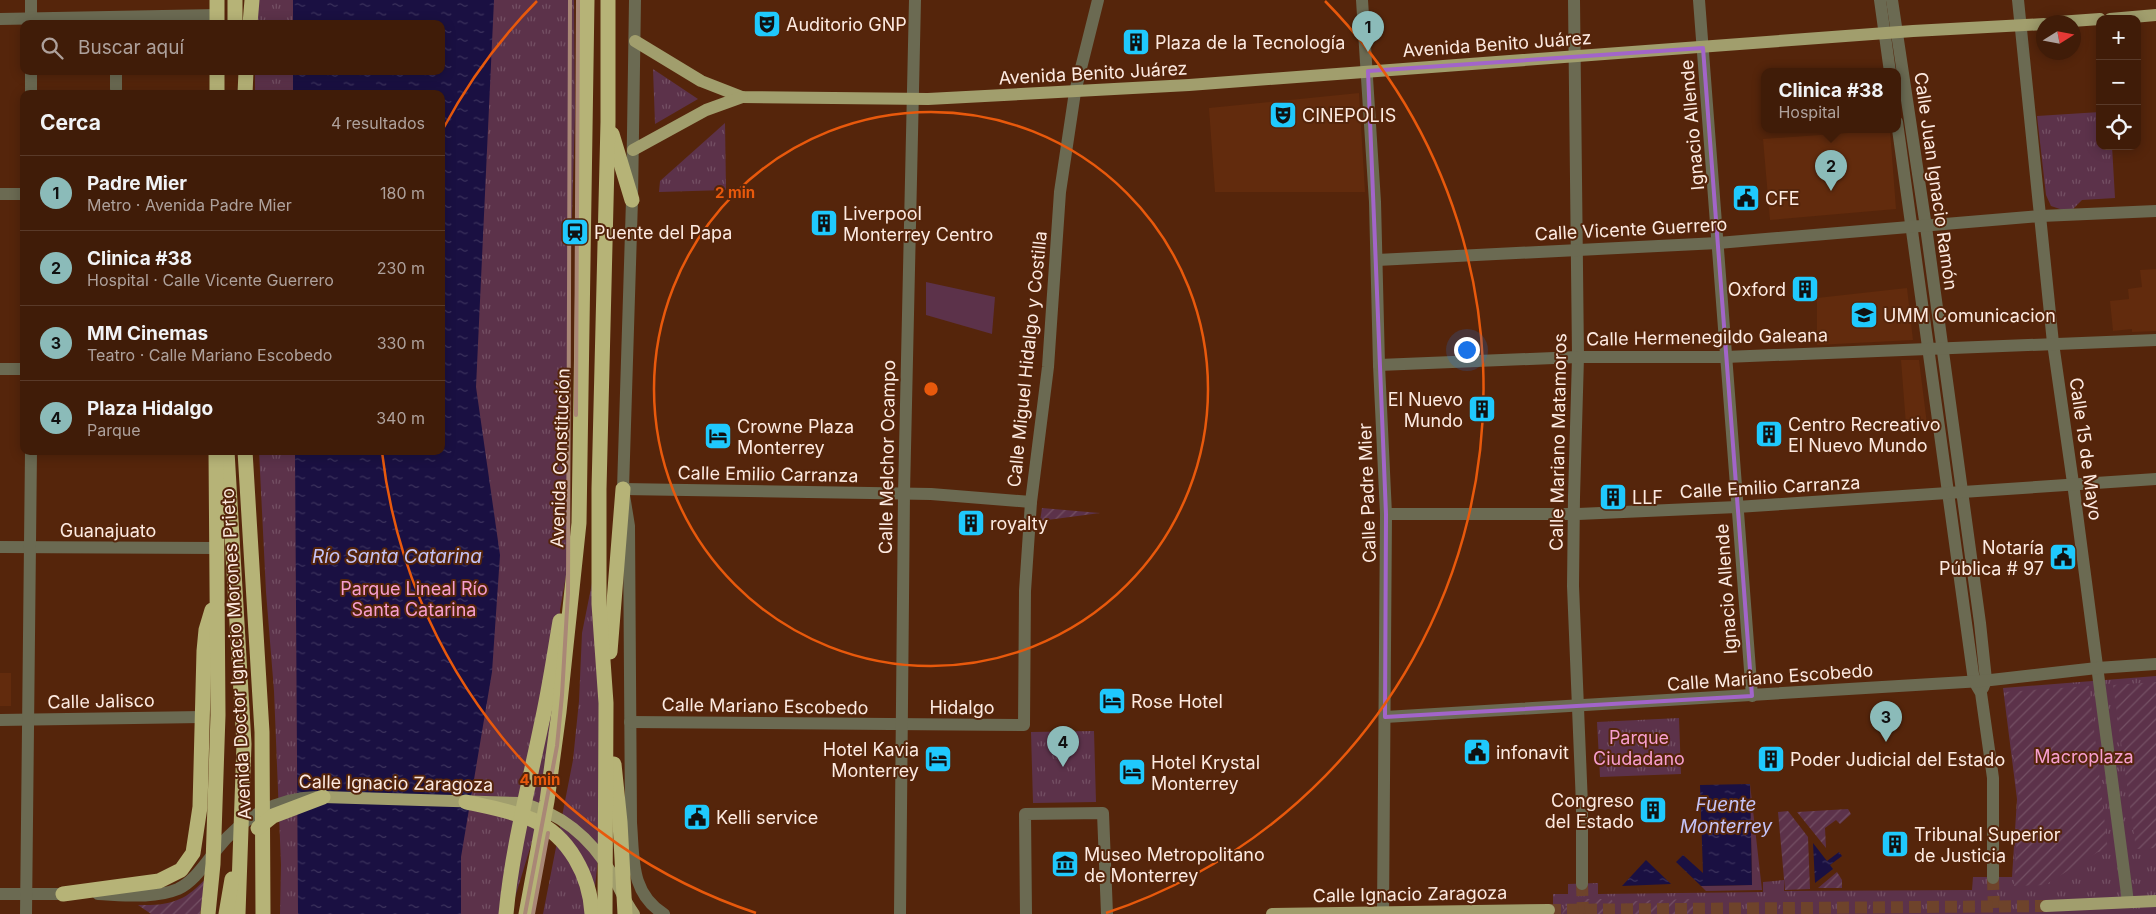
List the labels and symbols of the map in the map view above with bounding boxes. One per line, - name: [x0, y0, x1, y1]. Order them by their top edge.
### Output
- theatre icon: Auditorio GNP: [752, 9, 782, 39]
- pin: 1: [1352, 11, 1384, 52]
- place label: Auditorio GNP: [786, 14, 907, 35]
- north arrow: [2036, 15, 2081, 60]
- building icon: Plaza de la Tecnología: [1121, 27, 1151, 57]
- street label: Avenida Benito Juárez: [1402, 27, 1592, 61]
- place label: Plaza de la Tecnología: [1155, 32, 1345, 53]
- street label: Avenida Benito Juárez: [998, 58, 1188, 88]
- street label: Ignacio Allende: [1676, 59, 1708, 191]
- street label: Calle Juan Ignacio Ramón: [1910, 71, 1962, 291]
- theatre icon: CINEPOLIS: [1268, 100, 1298, 130]
- place label: CINEPOLIS: [1302, 105, 1396, 126]
- pin: 2: [1815, 150, 1847, 191]
- text: 2 min: [715, 183, 755, 202]
- public building icon: CFE: [1731, 183, 1761, 213]
- place label: CFE: [1765, 188, 1800, 209]
- place label: Liverpool Monterrey Centro: [843, 203, 993, 245]
- building icon: Liverpool Monterrey Centro: [809, 208, 839, 238]
- street label: Calle Vicente Guerrero: [1534, 213, 1728, 245]
- station icon: Puente del Papa: [560, 217, 590, 247]
- place label: Puente del Papa: [594, 222, 732, 243]
- street label: Calle Miguel Hidalgo y Costilla: [1003, 230, 1051, 488]
- building icon: Oxford: [1790, 274, 1820, 304]
- place label: Oxford: [1728, 279, 1786, 300]
- school or university icon: UMM Comunicacion: [1849, 300, 1879, 330]
- place label: UMM Comunicacion: [1883, 305, 2056, 326]
- street label: Calle Hermenegildo Galeana: [1586, 324, 1828, 350]
- street label: Calle Mariano Matamoros: [1546, 333, 1570, 551]
- your location: [1454, 337, 1480, 363]
- street label: Calle Melchor Ocampo: [875, 360, 899, 554]
- street label: Avenida Constitución: [546, 368, 574, 548]
- street label: Calle 15 de Mayo: [2066, 376, 2106, 522]
- centre of rings: [922, 380, 940, 398]
- place label: El Nuevo Mundo: [1388, 389, 1463, 431]
- building icon: El Nuevo Mundo: [1467, 394, 1497, 424]
- place label: Centro Recreativo El Nuevo Mundo: [1788, 414, 1941, 456]
- place label: Crowne Plaza Monterrey: [737, 416, 854, 458]
- building icon: Centro Recreativo El Nuevo Mundo: [1754, 419, 1784, 449]
- hotel icon: Crowne Plaza Monterrey: [703, 421, 733, 451]
- street label: Calle Padre Mier: [1354, 422, 1380, 563]
- street label: Calle Emilio Carranza: [677, 462, 859, 486]
- street label: Calle Emilio Carranza: [1679, 472, 1861, 502]
- building icon: LLF: [1598, 482, 1628, 512]
- place label: LLF: [1632, 487, 1663, 508]
- street label: Avenida Doctor Ignacio Morones Prieto: [217, 488, 255, 820]
- building icon: royalty: [956, 508, 986, 538]
- place label: royalty: [990, 513, 1048, 534]
- street label: Guanajuato: [60, 520, 156, 541]
- street label: Ignacio Allende: [1711, 523, 1741, 655]
- place label: Notaría Pública # 97: [1939, 537, 2044, 579]
- public building icon: Notaría Pública # 97: [2048, 542, 2078, 572]
- water label: Río Santa Catarina: [312, 545, 482, 568]
- park label: Parque Lineal Río Santa Catarina: [340, 578, 488, 620]
- street label: Calle Mariano Escobedo: [1666, 659, 1874, 695]
- hotel icon: Rose Hotel: [1097, 686, 1127, 716]
- street label: Calle Jalisco: [47, 690, 155, 712]
- place label: Rose Hotel: [1131, 691, 1223, 712]
- street label: Calle Mariano Escobedo: [662, 694, 868, 718]
- street label: Hidalgo: [929, 697, 995, 718]
- pin: 3: [1870, 701, 1902, 742]
- pin: 4: [1047, 726, 1079, 767]
- park label: Parque Ciudadano: [1593, 727, 1685, 769]
- public building icon: infonavit: [1462, 737, 1492, 767]
- place label: Hotel Kavia Monterrey: [823, 739, 919, 781]
- place label: infonavit: [1496, 742, 1569, 763]
- hotel icon: Hotel Kavia Monterrey: [923, 744, 953, 774]
- building icon: Poder Judicial del Estado: [1756, 744, 1786, 774]
- park label: Macroplaza: [2034, 746, 2134, 767]
- place label: Poder Judicial del Estado: [1790, 749, 2005, 770]
- place label: Hotel Krystal Monterrey: [1151, 752, 1260, 794]
- hotel icon: Hotel Krystal Monterrey: [1117, 757, 1147, 787]
- text: 4 min: [520, 770, 560, 789]
- street label: Calle Ignacio Zaragoza: [299, 771, 493, 795]
- place label: Congreso del Estado: [1545, 790, 1634, 832]
- water label: Fuente Monterrey: [1680, 793, 1773, 838]
- building icon: Congreso del Estado: [1638, 795, 1668, 825]
- public building icon: Kelli service: [682, 802, 712, 832]
- place label: Kelli service: [716, 807, 818, 828]
- place label: Tribunal Superior de Justicia: [1914, 824, 2061, 866]
- building icon: Tribunal Superior de Justicia: [1880, 829, 1910, 859]
- place label: Museo Metropolitano de Monterrey: [1084, 844, 1265, 886]
- museum icon: Museo Metropolitano de Monterrey: [1050, 849, 1080, 879]
- street label: Calle Ignacio Zaragoza: [1313, 882, 1507, 906]

